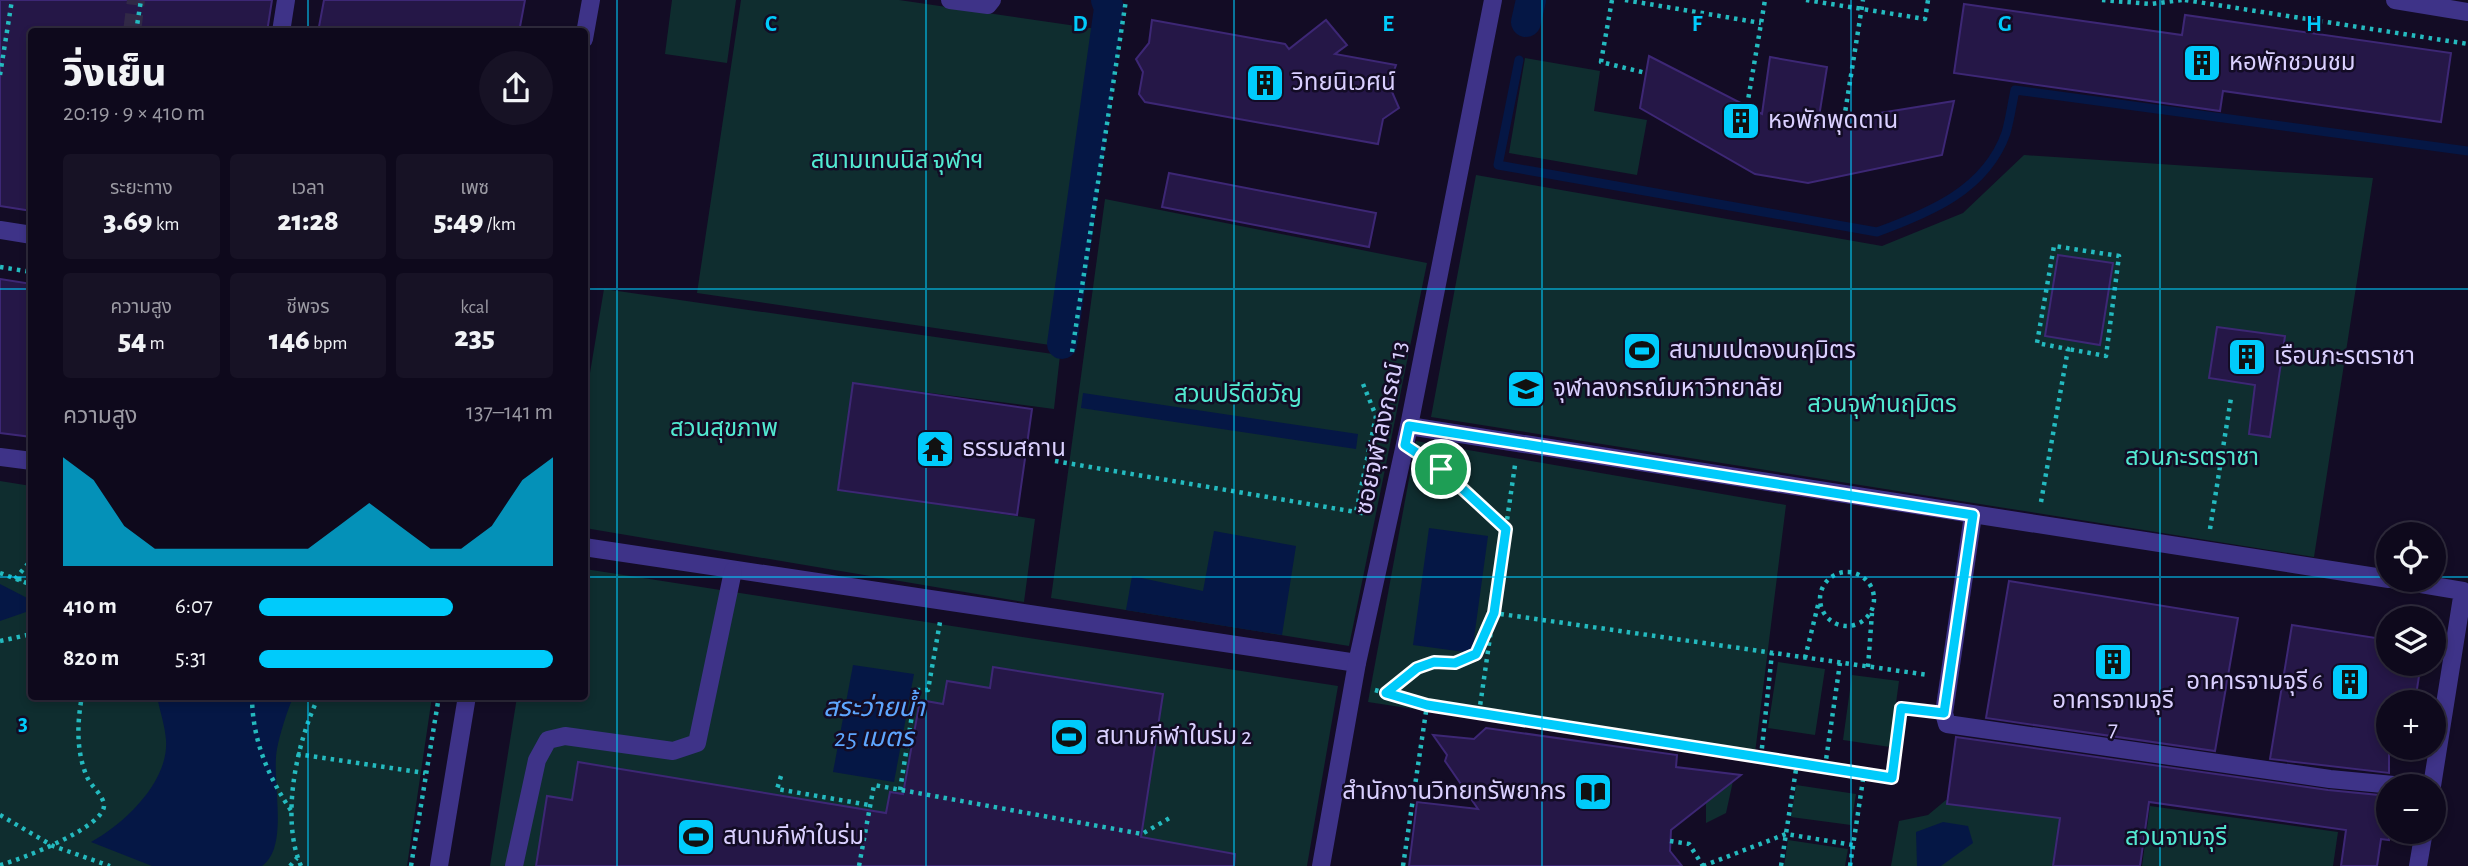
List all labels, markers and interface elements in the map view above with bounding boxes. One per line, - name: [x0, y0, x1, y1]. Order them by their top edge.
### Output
- text: C: [765, 13, 777, 36]
- text: D: [1072, 13, 1088, 36]
- text: E: [1382, 13, 1394, 36]
- text: F: [1692, 13, 1703, 36]
- text: G: [1998, 13, 2012, 36]
- text: H: [2306, 13, 2322, 36]
- building icon: หอพักชวนชม: [2181, 42, 2223, 84]
- place label: หอพักชวนชม: [2229, 50, 2356, 75]
- button: share: [479, 51, 553, 125]
- text: วิ่งเย็น: [63, 55, 166, 93]
- building icon: วิทยนิเวศน์: [1244, 62, 1286, 104]
- place label: วิทยนิเวศน์: [1291, 71, 1396, 95]
- building icon: หอพักพุดตาน: [1720, 100, 1762, 142]
- text: 20:19 · 9 × 410 m: [63, 102, 205, 125]
- place label: หอพักพุดตาน: [1768, 108, 1898, 135]
- park label: สนามเทนนิส จุฬาฯ: [811, 149, 983, 175]
- text: ระยะทาง: [110, 179, 173, 198]
- text: เวลา: [291, 179, 325, 198]
- text: เพซ: [460, 179, 489, 198]
- text: 3.69: [103, 206, 153, 236]
- text: 21:28: [277, 206, 339, 236]
- text: 5:49: [433, 206, 483, 236]
- text: km: [153, 215, 180, 234]
- text: /km: [483, 215, 516, 234]
- text: ความสูง: [111, 298, 172, 317]
- text: ชีพจร: [286, 298, 330, 317]
- text: kcal: [460, 298, 489, 317]
- text: 235: [454, 322, 495, 352]
- text: 54: [118, 325, 146, 355]
- text: 146: [269, 325, 310, 355]
- sports icon: สนามเปตองนฤมิตร: [1621, 330, 1663, 372]
- text: m: [146, 334, 165, 353]
- text: bpm: [310, 334, 347, 353]
- building icon: เรือนภะรตราชา: [2226, 336, 2268, 378]
- street label: ซอยจุฬาลงกรณ์ 13: [1352, 339, 1414, 517]
- place label: สนามเปตองนฤมิตร: [1669, 339, 1856, 363]
- place label: เรือนภะรตราชา: [2274, 344, 2415, 369]
- school or university icon: จุฬาลงกรณ์มหาวิทยาลัย: [1505, 368, 1547, 410]
- place label: จุฬาลงกรณ์มหาวิทยาลัย: [1553, 376, 1783, 403]
- park label: สวนปรีดีขวัญ: [1174, 382, 1302, 407]
- park label: สวนจุฬานฤมิตร: [1807, 393, 1957, 419]
- text: 137–141 m: [466, 401, 553, 424]
- text: ความสูง: [63, 405, 137, 428]
- park label: สวนสุขภาพ: [670, 417, 778, 443]
- temple icon: ธรรมสถาน: [914, 428, 956, 470]
- place label: ธรรมสถาน: [962, 437, 1066, 461]
- pin: [1411, 439, 1471, 499]
- park label: สวนภะรตราชา: [2125, 446, 2259, 470]
- icon: arrive: [1422, 450, 1460, 488]
- map controls: [2376, 522, 2446, 844]
- button: locate: [2376, 522, 2446, 592]
- text: 410 m: [63, 595, 117, 618]
- text: 6:07: [175, 595, 213, 618]
- button: layers: [2376, 606, 2446, 676]
- building icon: อาคารจามจุรี 7: [2092, 641, 2134, 683]
- text: 820 m: [63, 647, 119, 670]
- text: 5:31: [175, 647, 207, 670]
- building icon: อาคารจามจุรี 6: [2329, 661, 2371, 703]
- place label: อาคารจามจุรี 6: [2186, 669, 2323, 696]
- place label: อาคารจามจุรี 7: [2052, 688, 2174, 741]
- water label: สระว่ายน้ำ 25 เมตร: [823, 689, 926, 751]
- button: +: [2376, 690, 2446, 760]
- text: 3: [18, 712, 28, 735]
- sports icon: สนามกีฬาในร่ม 2: [1048, 716, 1090, 758]
- place label: สนามกีฬาในร่ม 2: [1096, 722, 1252, 749]
- library icon: สำนักงานวิทยทรัพยากร: [1572, 771, 1614, 813]
- button: −: [2376, 774, 2446, 844]
- place label: สำนักงานวิทยทรัพยากร: [1342, 779, 1566, 804]
- sports icon: สนามกีฬาในร่ม: [675, 816, 717, 858]
- place label: สนามกีฬาในร่ม: [723, 822, 864, 849]
- park label: สวนจามจุรี: [2125, 825, 2227, 852]

